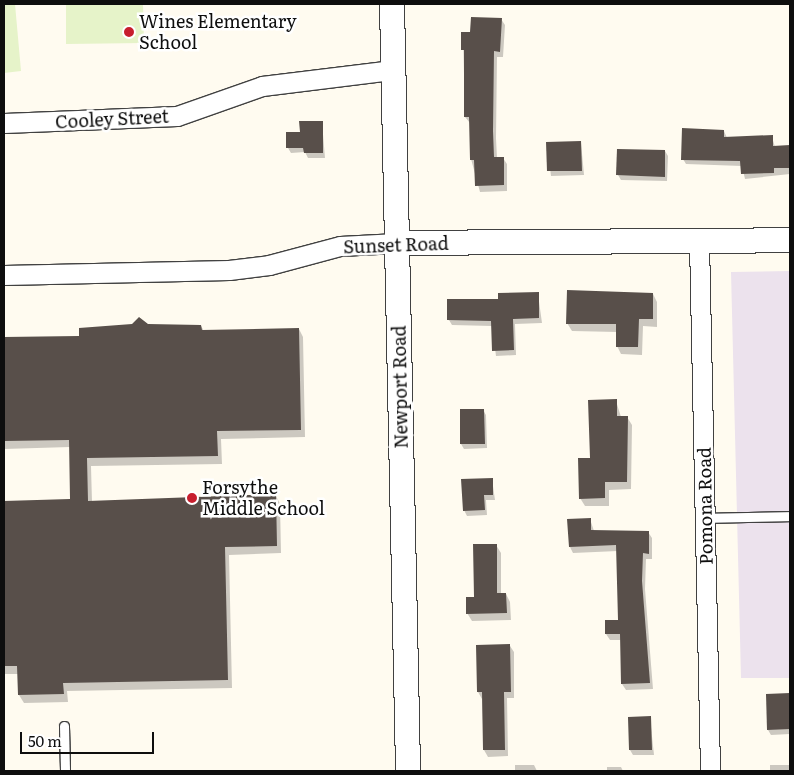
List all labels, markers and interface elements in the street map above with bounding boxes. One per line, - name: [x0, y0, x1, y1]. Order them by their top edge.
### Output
- place label: Wines Elementary School: [139, 11, 297, 54]
- marker: Wines Elementary School: [123, 26, 135, 38]
- street label: Cooley Street: [55, 105, 169, 133]
- street label: Sunset Road: [343, 232, 449, 258]
- street label: Newport Road: [388, 325, 412, 449]
- street label: Pomona Road: [693, 447, 717, 565]
- place label: Forsythe Middle School: [202, 477, 325, 520]
- marker: Forsythe Middle School: [186, 492, 198, 504]
- scale bar: [22, 722, 156, 754]
- text: 50 m: [28, 729, 62, 752]

